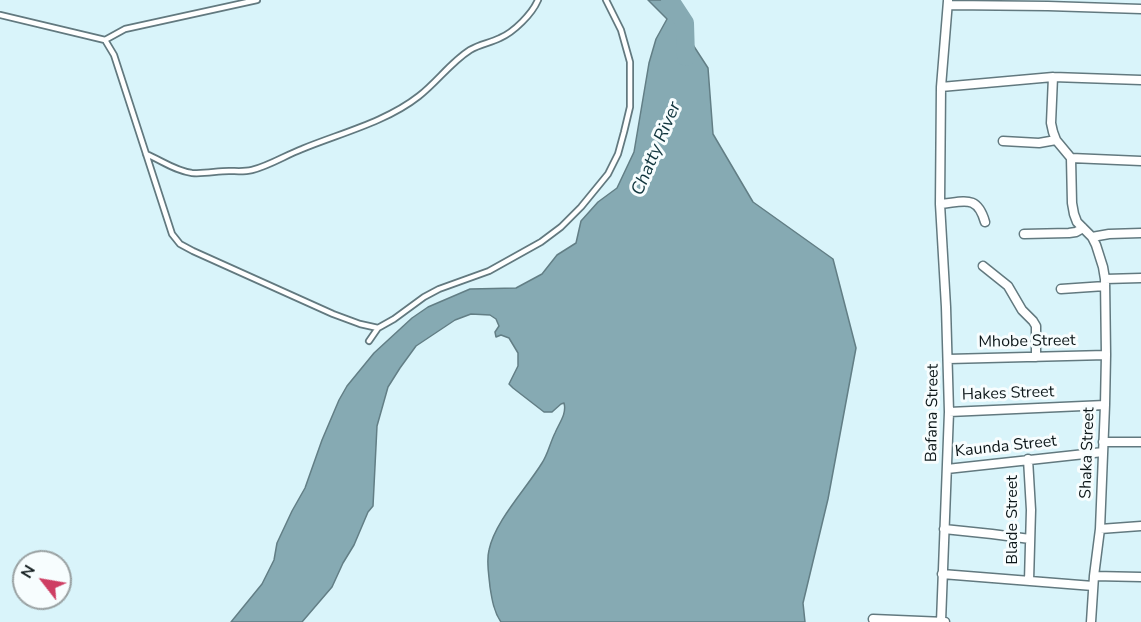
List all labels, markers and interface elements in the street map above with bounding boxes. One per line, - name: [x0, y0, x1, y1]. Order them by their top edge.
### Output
- water label: Chatty River: [628, 99, 686, 199]
- street label: Mhobe Street: [978, 332, 1076, 352]
- street label: Bafana Street: [923, 364, 943, 462]
- street label: Hakes Street: [961, 383, 1055, 405]
- street label: Shaka Street: [1077, 407, 1099, 499]
- street label: Kaunda Street: [954, 432, 1058, 462]
- street label: Blade Street: [1003, 475, 1023, 565]
- north arrow: [12, 550, 72, 610]
- text: N: [16, 561, 41, 583]

